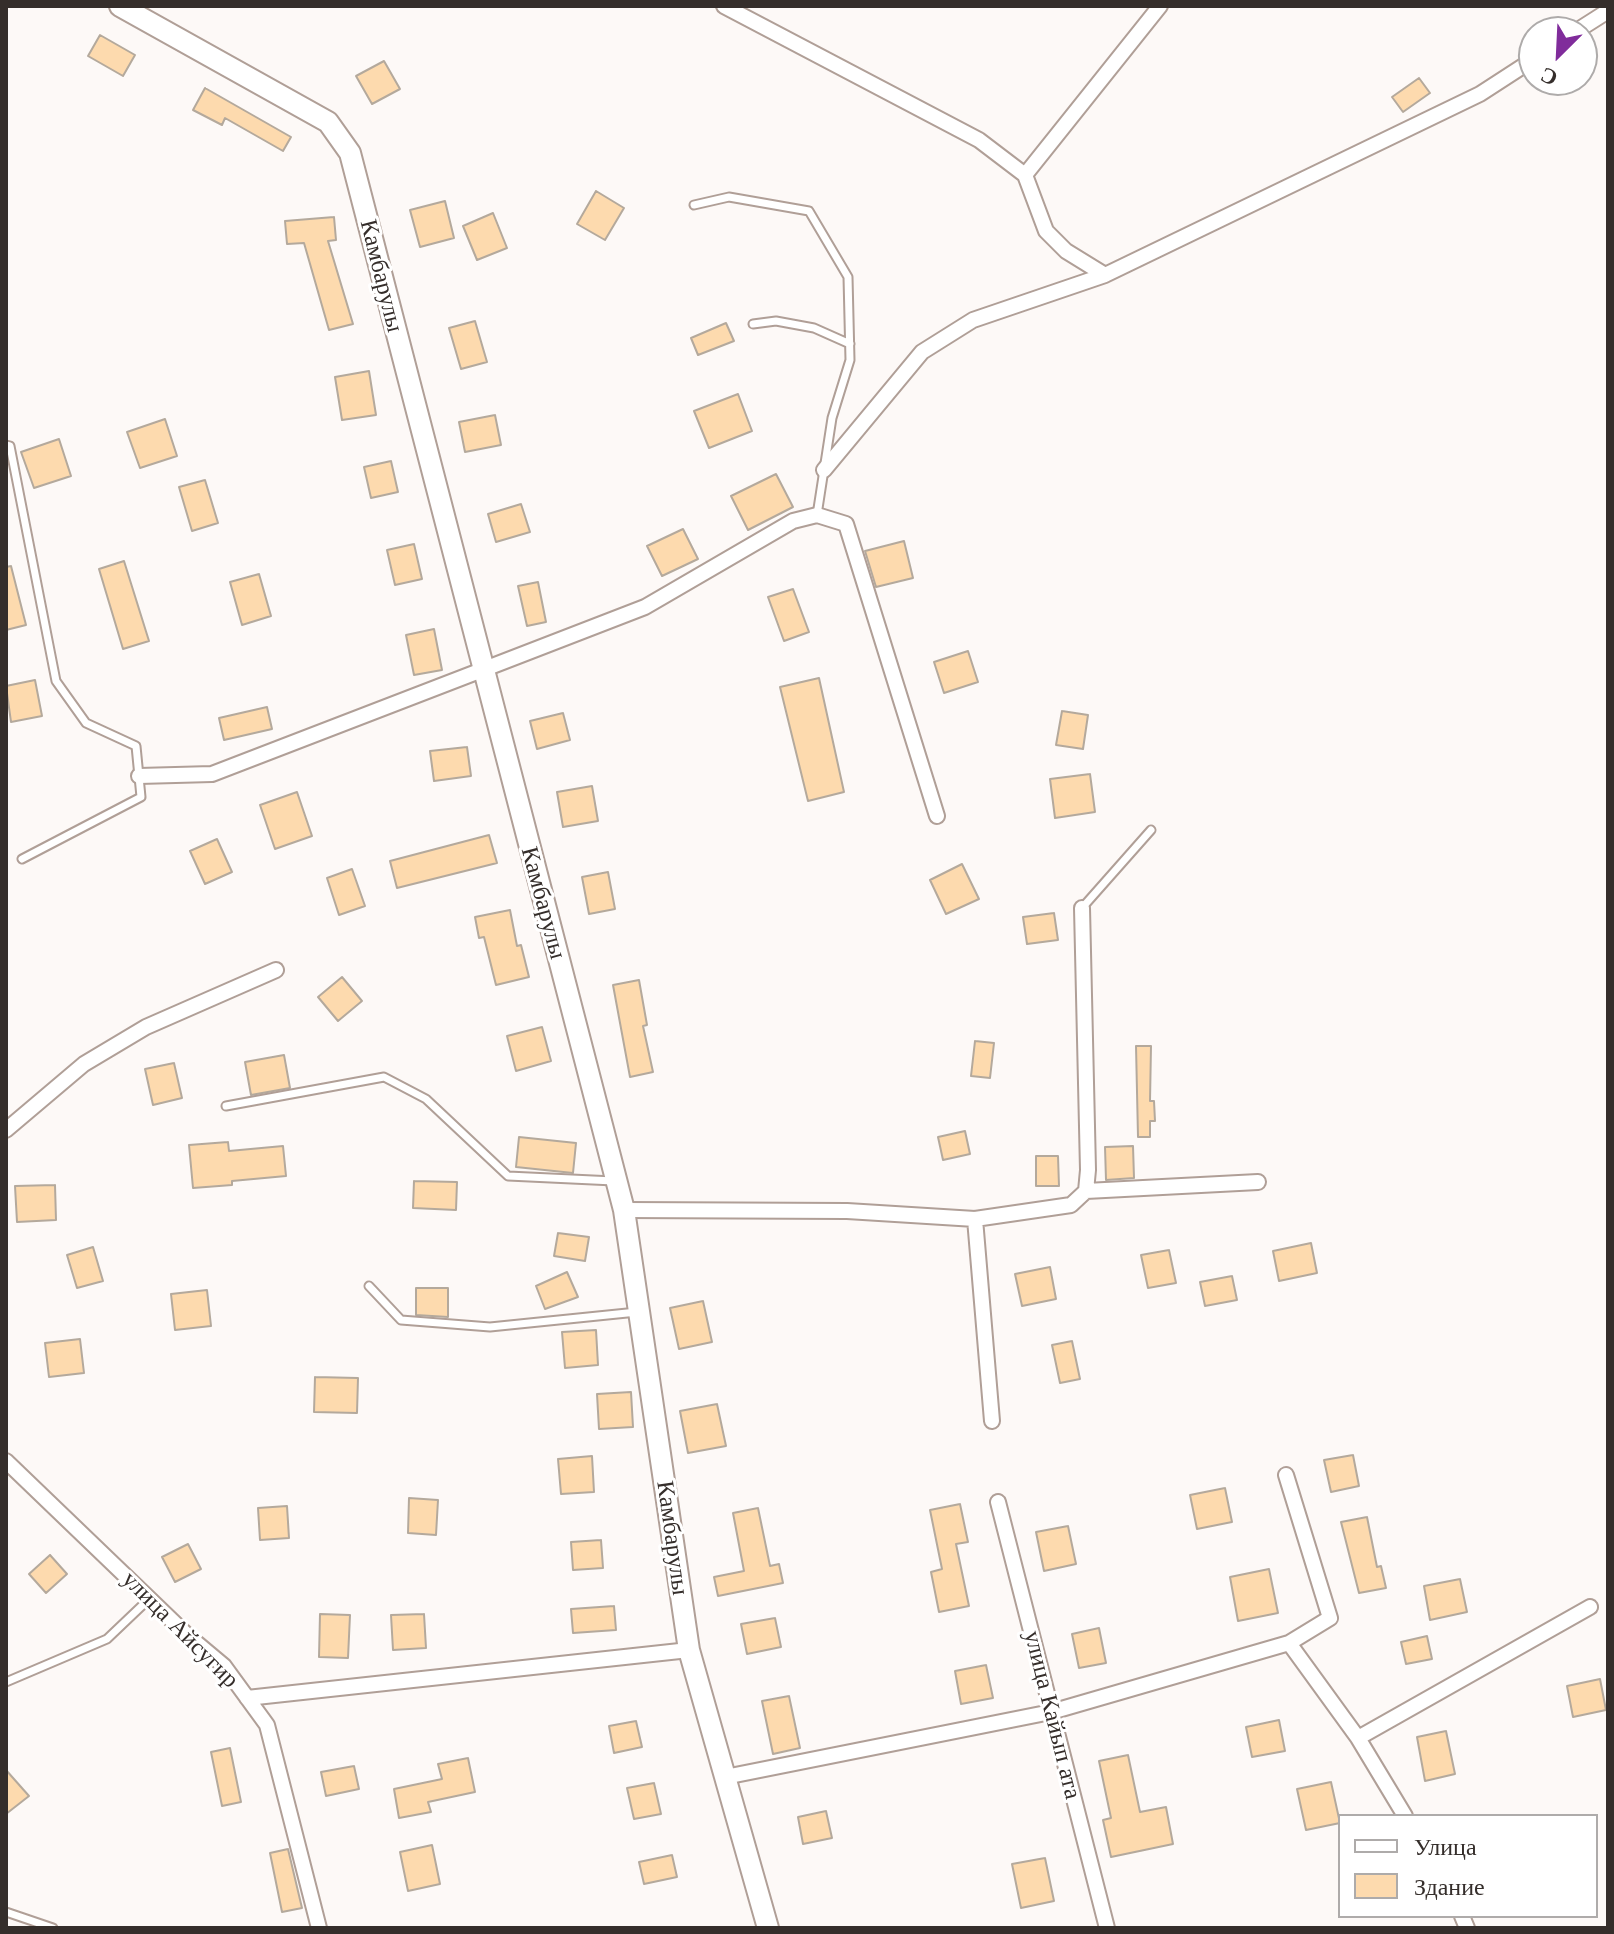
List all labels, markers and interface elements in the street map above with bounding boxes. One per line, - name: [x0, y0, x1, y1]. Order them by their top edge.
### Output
- north arrow: [1518, 16, 1598, 96]
- text: С: [1536, 61, 1562, 92]
- street label: Камбарулы: [353, 217, 409, 335]
- street label: Камбарулы: [514, 844, 572, 962]
- street label: Камбарулы: [650, 1479, 694, 1597]
- street label: улица Айсугир: [116, 1566, 244, 1694]
- street label: улица Кайып ата: [1017, 1628, 1087, 1802]
- legend: [1338, 1814, 1598, 1918]
- text: Улица: [1414, 1832, 1477, 1861]
- text: Здание: [1414, 1872, 1485, 1901]

